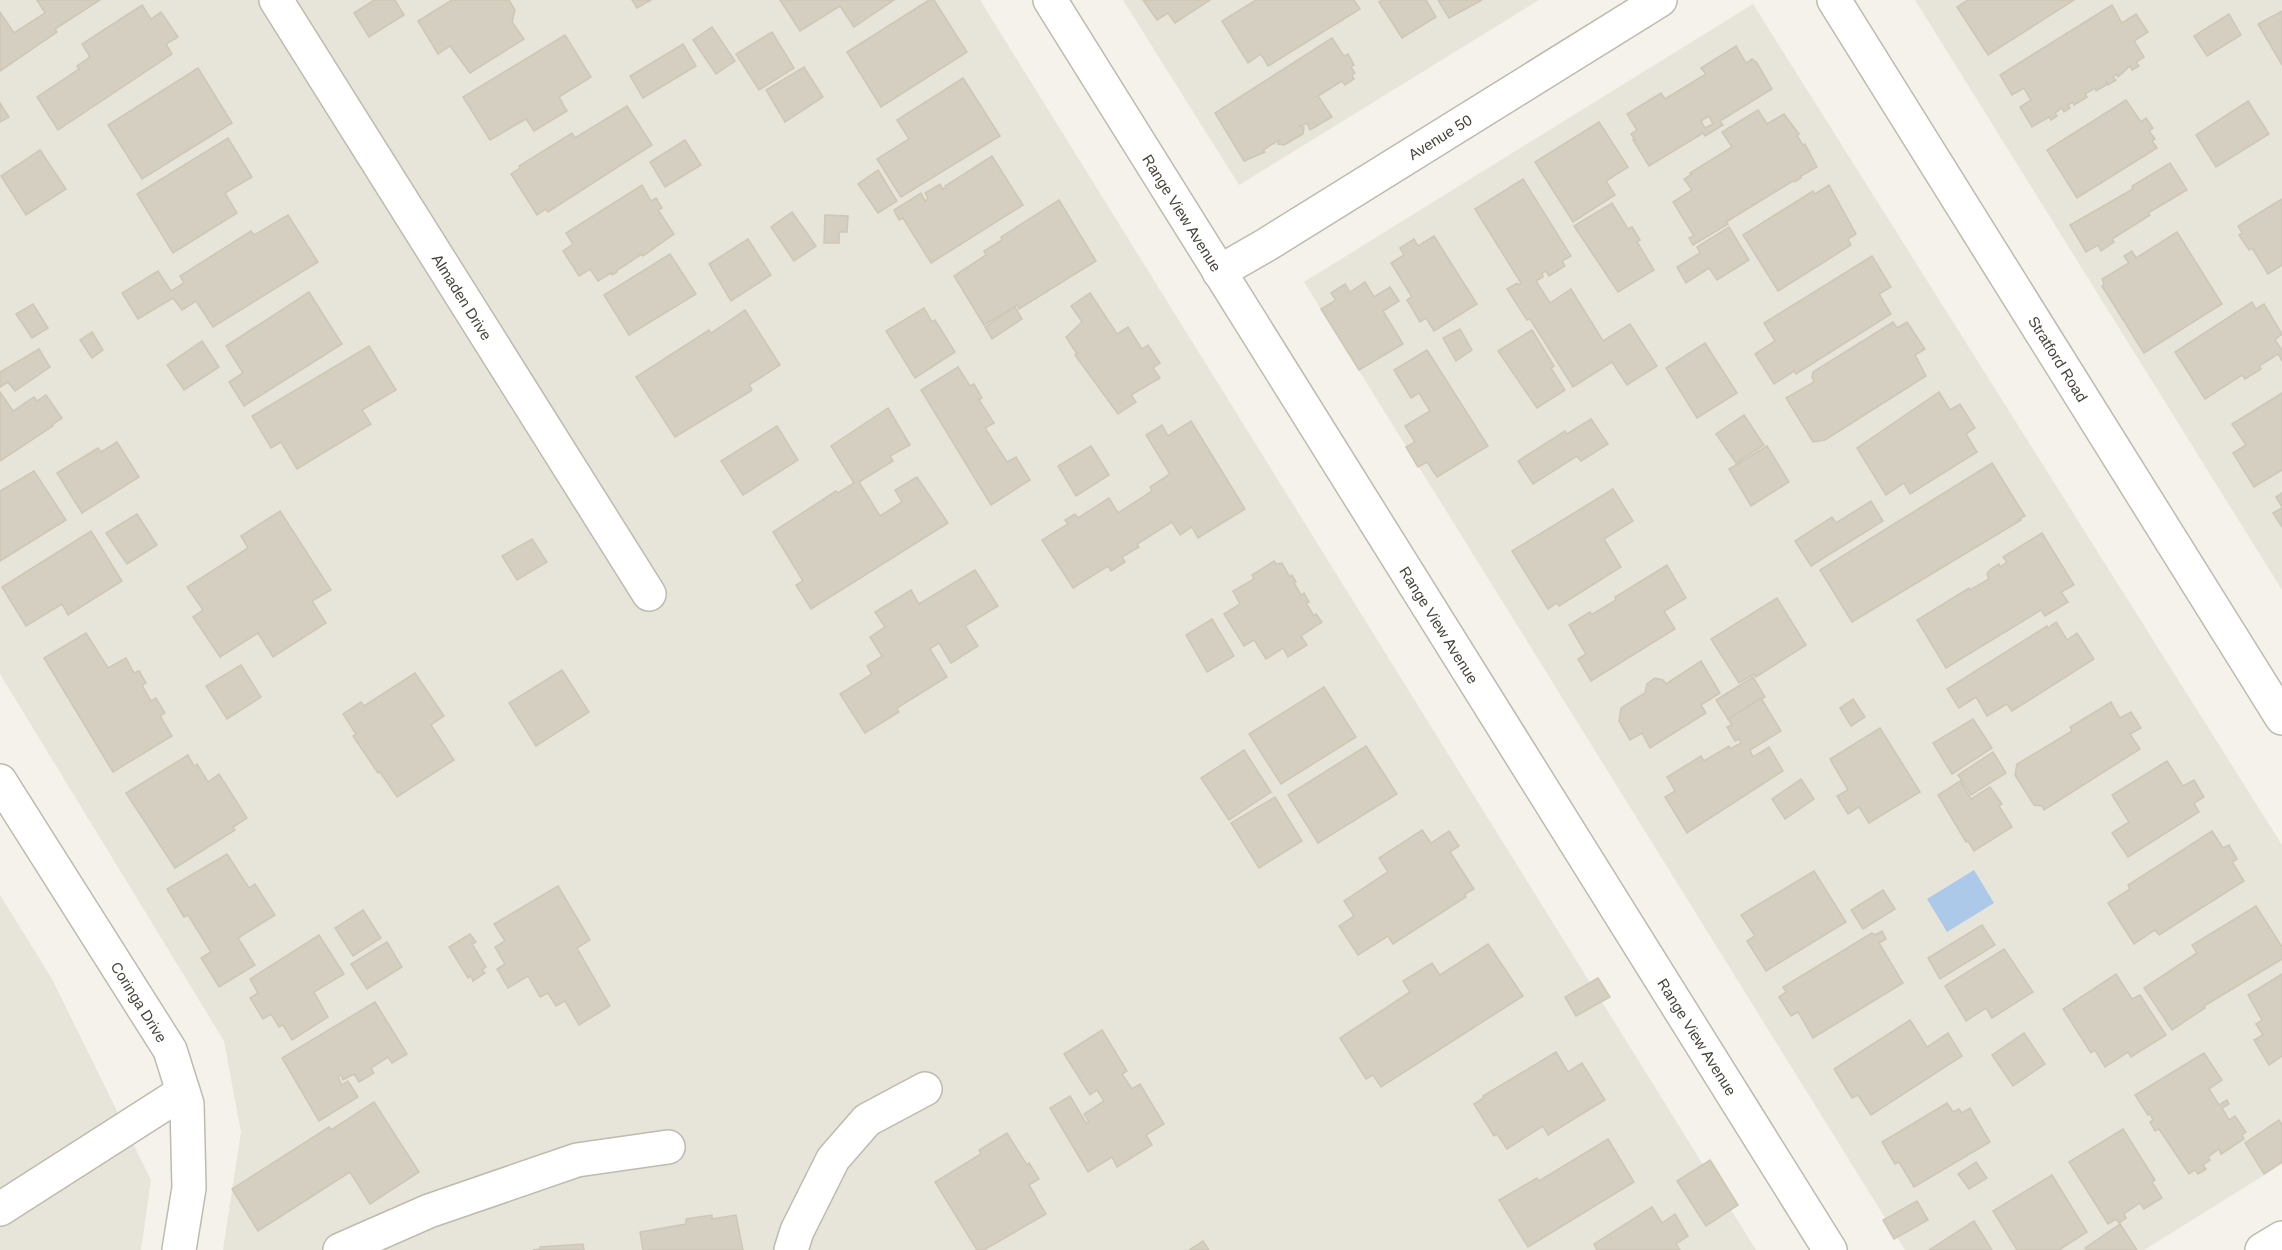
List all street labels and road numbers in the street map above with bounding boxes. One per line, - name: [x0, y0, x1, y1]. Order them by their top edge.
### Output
- street label: Avenue 50: [1405, 111, 1475, 163]
- street label: Range View Avenue: [1139, 151, 1225, 275]
- street label: Almaden Drive: [429, 251, 495, 343]
- street label: Stratford Road: [2025, 313, 2091, 405]
- street label: Range View Avenue: [1396, 563, 1482, 687]
- street label: Coringa Drive: [107, 959, 171, 1045]
- street label: Range View Avenue: [1654, 975, 1740, 1099]

